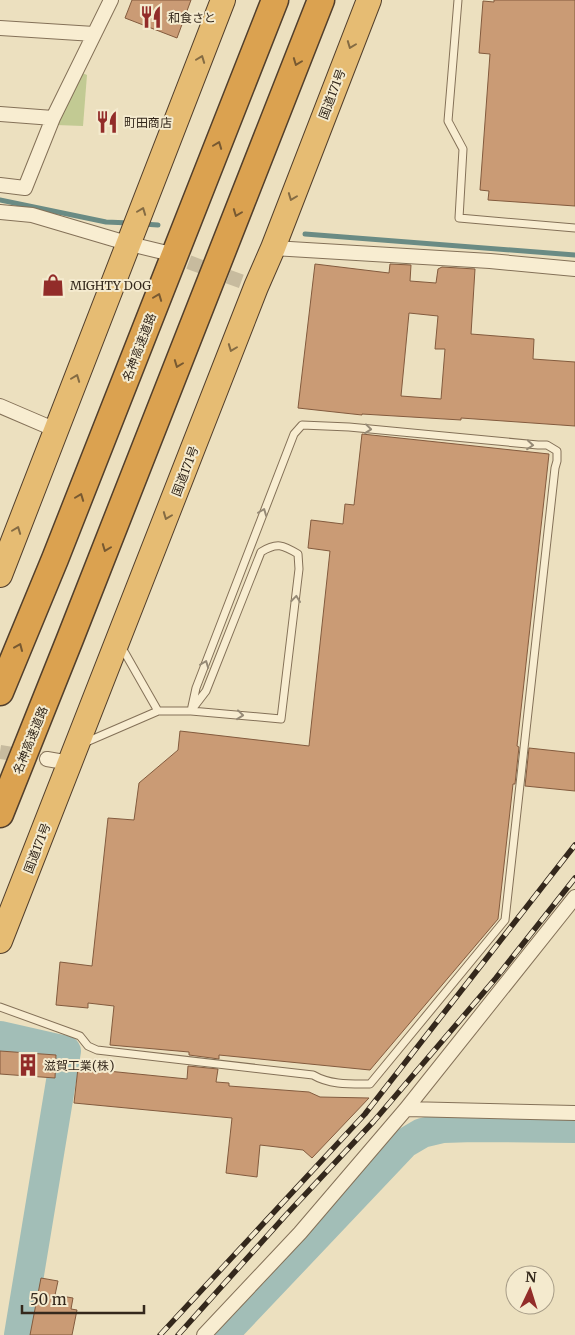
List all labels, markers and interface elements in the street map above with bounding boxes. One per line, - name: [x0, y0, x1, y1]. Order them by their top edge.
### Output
- restaurant icon: 和食さと: [138, 4, 164, 30]
- place label: 和食さと: [168, 10, 216, 25]
- one-way arrow: [347, 41, 357, 49]
- one-way arrow: [195, 55, 205, 64]
- one-way arrow: [292, 57, 303, 66]
- street label: 国道171号: [316, 67, 348, 121]
- restaurant icon: 町田商店: [94, 109, 120, 135]
- place label: 町田商店: [124, 115, 172, 130]
- one-way arrow: [212, 141, 222, 150]
- one-way arrow: [288, 192, 299, 201]
- one-way arrow: [136, 207, 147, 216]
- one-way arrow: [233, 208, 243, 217]
- shop icon: MIGHTY DOG: [40, 272, 66, 298]
- place label: MIGHTY DOG: [70, 278, 151, 293]
- one-way arrow: [153, 293, 163, 301]
- street label: 名神高速道路: [119, 311, 159, 383]
- one-way arrow: [228, 343, 238, 352]
- one-way arrow: [174, 359, 184, 368]
- one-way arrow: [70, 374, 80, 383]
- one-way arrow: [364, 423, 372, 434]
- one-way arrow: [526, 439, 534, 450]
- street label: 国道171号: [169, 444, 201, 498]
- one-way arrow: [74, 493, 84, 502]
- one-way arrow: [258, 509, 268, 517]
- one-way arrow: [163, 511, 173, 520]
- one-way arrow: [11, 526, 22, 535]
- one-way arrow: [102, 543, 112, 552]
- one-way arrow: [290, 595, 301, 603]
- one-way arrow: [12, 643, 23, 652]
- one-way arrow: [199, 660, 210, 669]
- street label: 名神高速道路: [10, 704, 50, 776]
- one-way arrow: [236, 710, 244, 721]
- street label: 国道171号: [21, 821, 53, 875]
- building icon: 滋賀工業(株): [15, 1052, 41, 1078]
- place label: 滋賀工業(株): [44, 1058, 114, 1073]
- north arrow: [505, 1265, 555, 1315]
- text: N: [525, 1268, 537, 1286]
- scale bar: [22, 1282, 145, 1314]
- text: 50 m: [30, 1290, 67, 1309]

